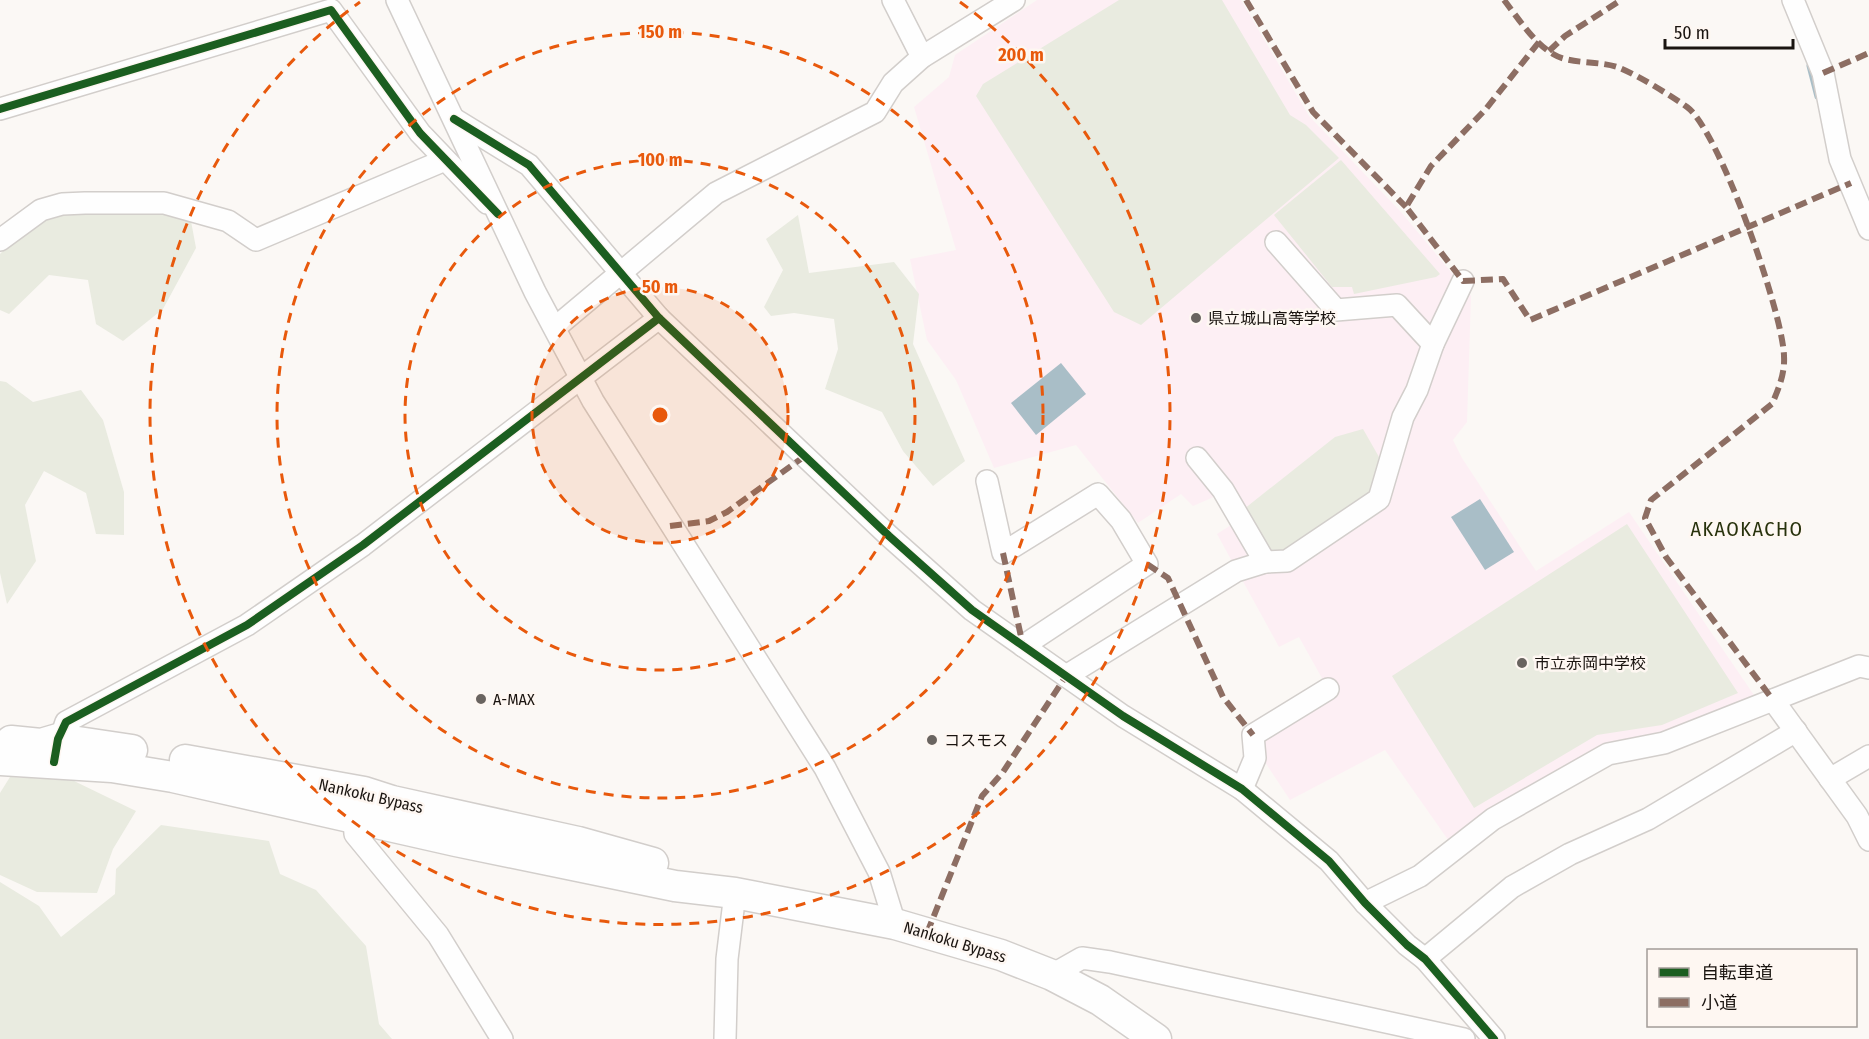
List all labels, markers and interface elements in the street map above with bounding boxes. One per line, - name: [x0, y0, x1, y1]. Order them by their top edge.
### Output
- scale bar: [1665, 12, 1792, 50]
- text: 150 m: [638, 21, 682, 43]
- text: 50 m: [1674, 22, 1710, 44]
- text: 200 m: [997, 44, 1044, 66]
- text: 100 m: [638, 149, 682, 171]
- text: 50 m: [642, 276, 678, 298]
- place label: 県立城山高等学校: [1208, 309, 1336, 328]
- marker: 県立城山高等学校: [1189, 311, 1203, 325]
- centre of rings: [650, 405, 670, 425]
- district label: AKAOKACHO: [1690, 517, 1804, 541]
- place label: 市立赤岡中学校: [1534, 654, 1646, 673]
- marker: 市立赤岡中学校: [1515, 656, 1529, 670]
- place label: A-MAX: [493, 690, 535, 709]
- marker: A-MAX: [474, 692, 488, 706]
- place label: コスモス: [944, 731, 1008, 750]
- marker: コスモス: [925, 733, 939, 747]
- street label: Nankoku Bypass: [317, 775, 425, 817]
- street label: Nankoku Bypass: [901, 917, 1009, 967]
- legend: [1647, 949, 1857, 1027]
- text: 自転車道: [1701, 962, 1773, 984]
- text: 小道: [1701, 992, 1737, 1014]

